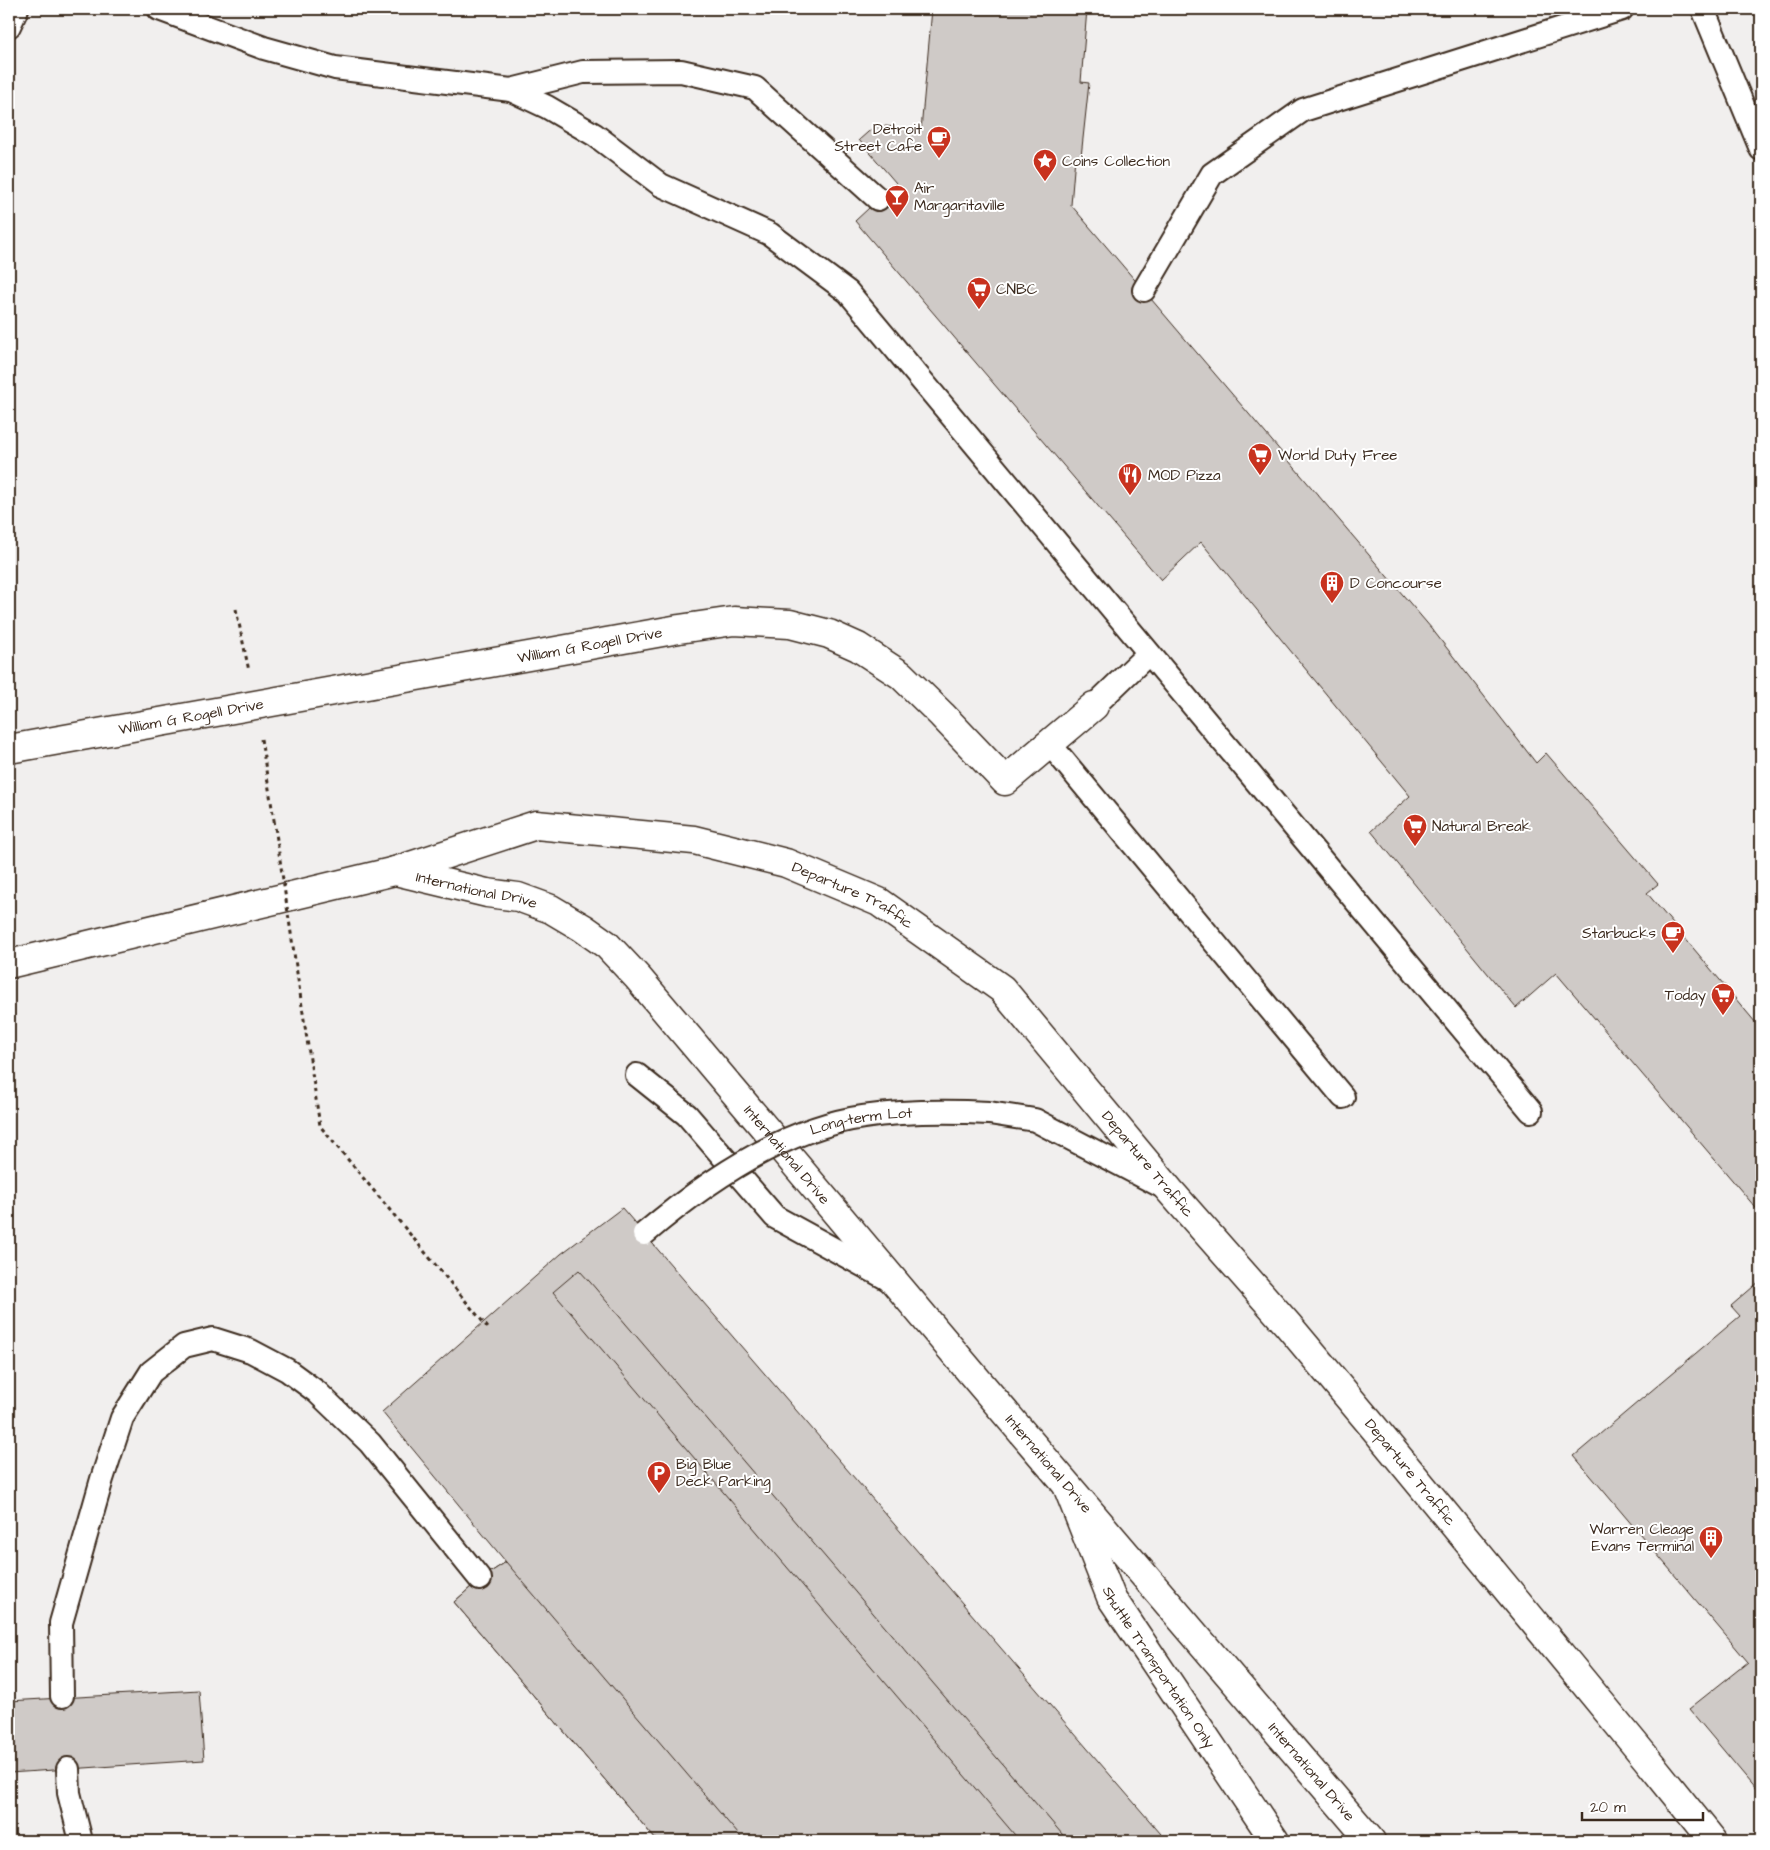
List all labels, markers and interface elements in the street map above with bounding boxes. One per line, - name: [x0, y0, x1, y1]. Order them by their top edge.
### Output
- place label: Detroit Street Cafe: [834, 119, 922, 157]
- cafe icon: Detroit Street Cafe: [926, 125, 952, 159]
- place icon: Coins Collection: [1032, 148, 1058, 182]
- place label: Coins Collection: [1062, 151, 1171, 172]
- place label: Air Margaritaville: [914, 178, 1005, 217]
- bar icon: Air Margaritaville: [884, 184, 910, 218]
- supermarket icon: CNBC: [966, 276, 992, 310]
- place label: CNBC: [996, 279, 1038, 300]
- supermarket icon: World Duty Free: [1247, 442, 1273, 476]
- place label: World Duty Free: [1278, 445, 1397, 467]
- restaurant icon: MOD Pizza: [1117, 462, 1143, 496]
- place label: MOD Pizza: [1148, 465, 1221, 486]
- building icon: D Concourse: [1319, 570, 1345, 604]
- place label: D Concourse: [1350, 573, 1442, 594]
- street label: William G Rogell Drive: [516, 622, 664, 669]
- street label: William G Rogell Drive: [117, 694, 265, 740]
- supermarket icon: Natural Break: [1402, 813, 1428, 847]
- place label: Natural Break: [1432, 816, 1531, 837]
- street label: Departure Traffic: [789, 857, 918, 934]
- street label: International Drive: [414, 866, 540, 914]
- cafe icon: Starbucks: [1660, 920, 1686, 954]
- place label: Starbucks: [1582, 923, 1656, 944]
- supermarket icon: Today: [1710, 982, 1736, 1016]
- place label: Today: [1665, 985, 1706, 1007]
- street label: International Drive: [739, 1101, 835, 1209]
- street label: Long-term Lot: [807, 1102, 913, 1141]
- street label: Departure Traffic: [1097, 1106, 1199, 1222]
- street label: International Drive: [1000, 1410, 1097, 1518]
- street label: Departure Traffic: [1360, 1414, 1461, 1531]
- place label: Big Blue Deck Parking: [676, 1454, 771, 1493]
- parking icon: Big Blue Deck Parking: [646, 1460, 672, 1494]
- place label: Warren Cleage Evans Terminal: [1590, 1519, 1694, 1557]
- building icon: Warren Cleage Evans Terminal: [1698, 1525, 1724, 1559]
- street label: Shuttle Transportation Only: [1097, 1583, 1220, 1753]
- street label: International Drive: [1263, 1718, 1360, 1826]
- scale bar: [1582, 1790, 1704, 1822]
- text: 20 m: [1590, 1797, 1626, 1818]

